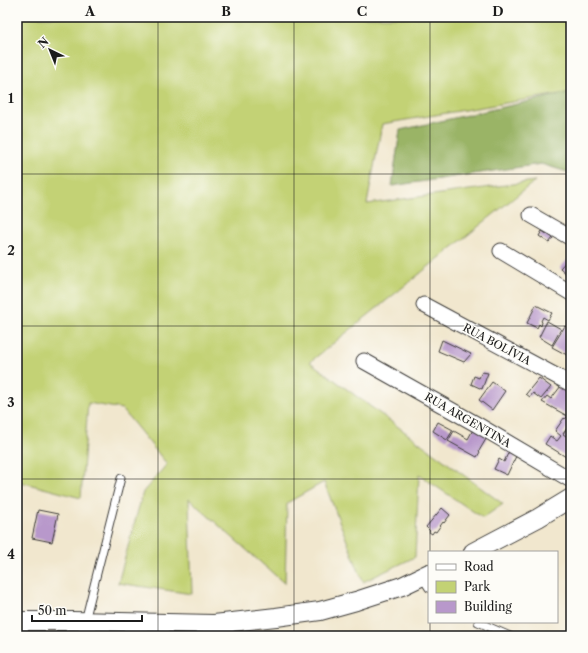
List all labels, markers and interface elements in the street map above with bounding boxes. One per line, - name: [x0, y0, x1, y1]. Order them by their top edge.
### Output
- text: A: [84, 3, 96, 19]
- text: B: [221, 3, 231, 19]
- text: C: [357, 3, 367, 19]
- text: D: [492, 3, 504, 19]
- north arrow: [30, 30, 70, 70]
- text: N: [35, 34, 52, 51]
- text: 1: [8, 90, 14, 106]
- text: 2: [7, 242, 15, 258]
- street label: RUA BOLÍVIA: [461, 320, 534, 368]
- street label: RUA ARGENTINA: [422, 390, 514, 451]
- text: 3: [7, 394, 15, 410]
- text: 4: [7, 546, 15, 562]
- legend: [428, 551, 558, 623]
- text: Road: [464, 559, 494, 574]
- text: Park: [464, 579, 491, 594]
- scale bar: [32, 597, 142, 623]
- text: Building: [464, 599, 512, 614]
- text: 50 m: [38, 603, 67, 618]

